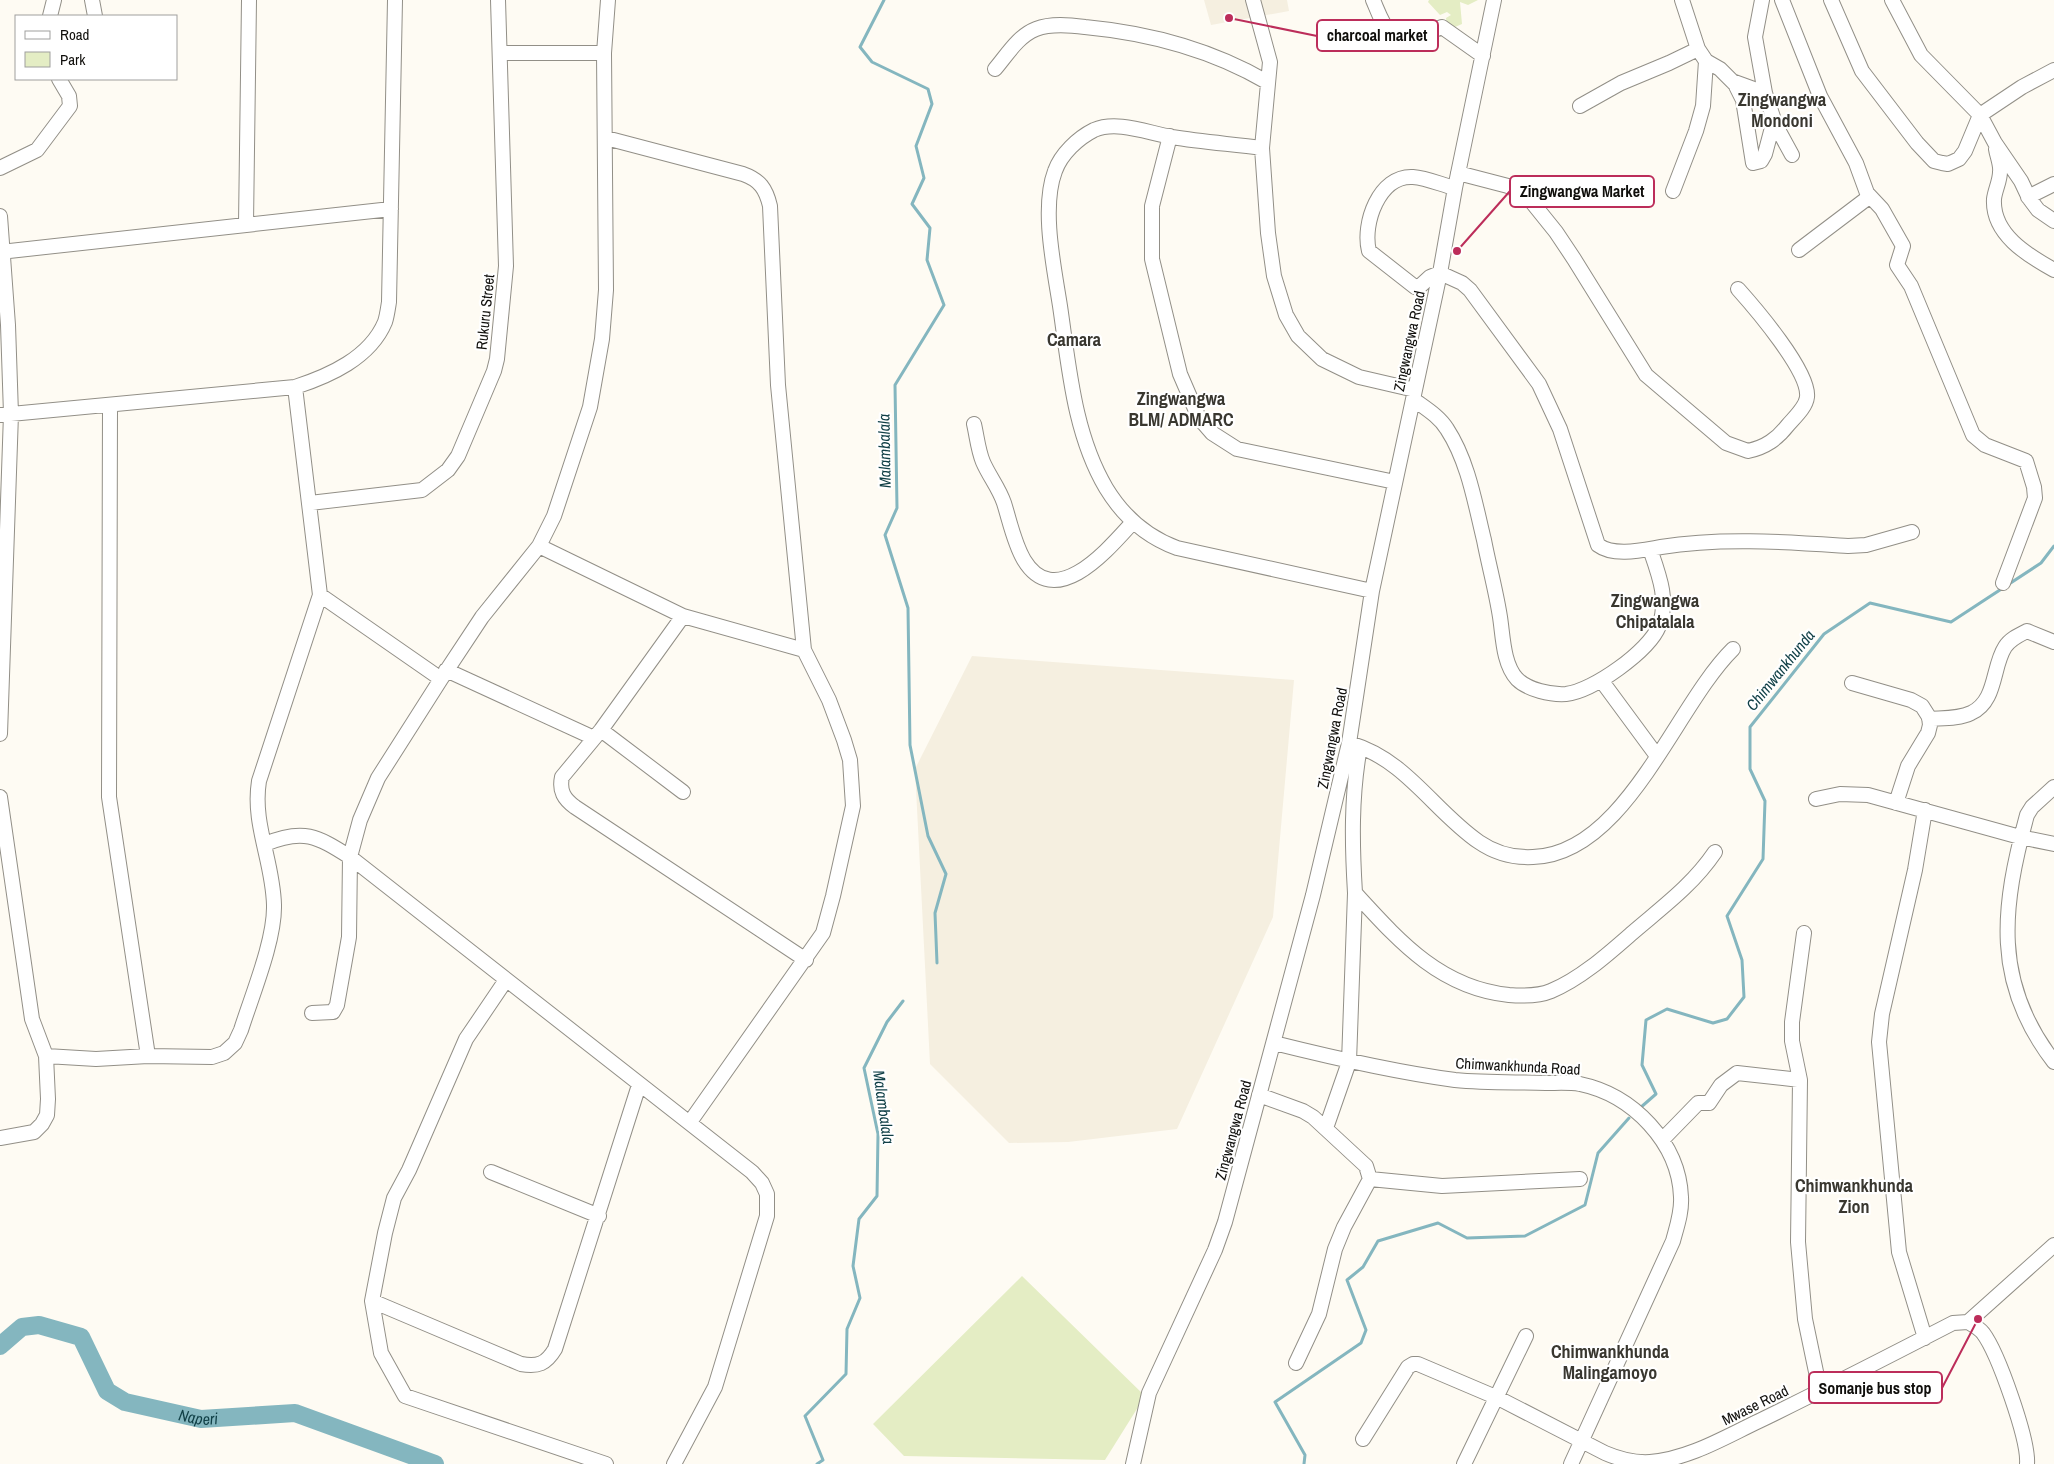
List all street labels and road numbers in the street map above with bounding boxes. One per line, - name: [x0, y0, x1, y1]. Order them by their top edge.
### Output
- street label: Rukuru Street: [471, 273, 499, 351]
- street label: Zingwangwa Road: [1388, 289, 1430, 393]
- street label: Zingwangwa Road: [1312, 686, 1352, 790]
- street label: Chimwankhunda Road: [1455, 1052, 1581, 1080]
- street label: Zingwangwa Road: [1210, 1078, 1256, 1182]
- street label: Mwase Road: [1718, 1380, 1792, 1430]

